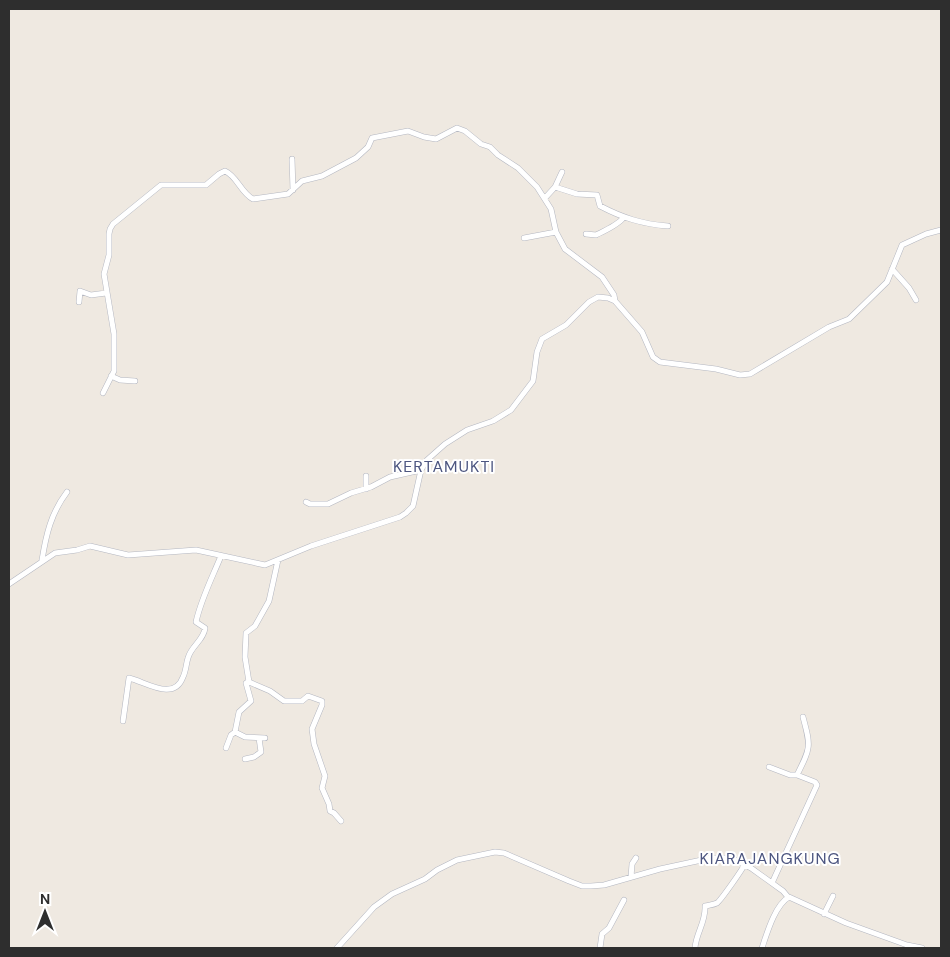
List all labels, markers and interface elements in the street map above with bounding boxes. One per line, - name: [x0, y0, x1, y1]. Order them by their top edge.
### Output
- district label: KERTAMUKTI: [393, 456, 495, 477]
- district label: KIARAJANGKUNG: [699, 848, 841, 869]
- north arrow: [20, 887, 70, 937]
- text: N: [40, 890, 50, 908]

